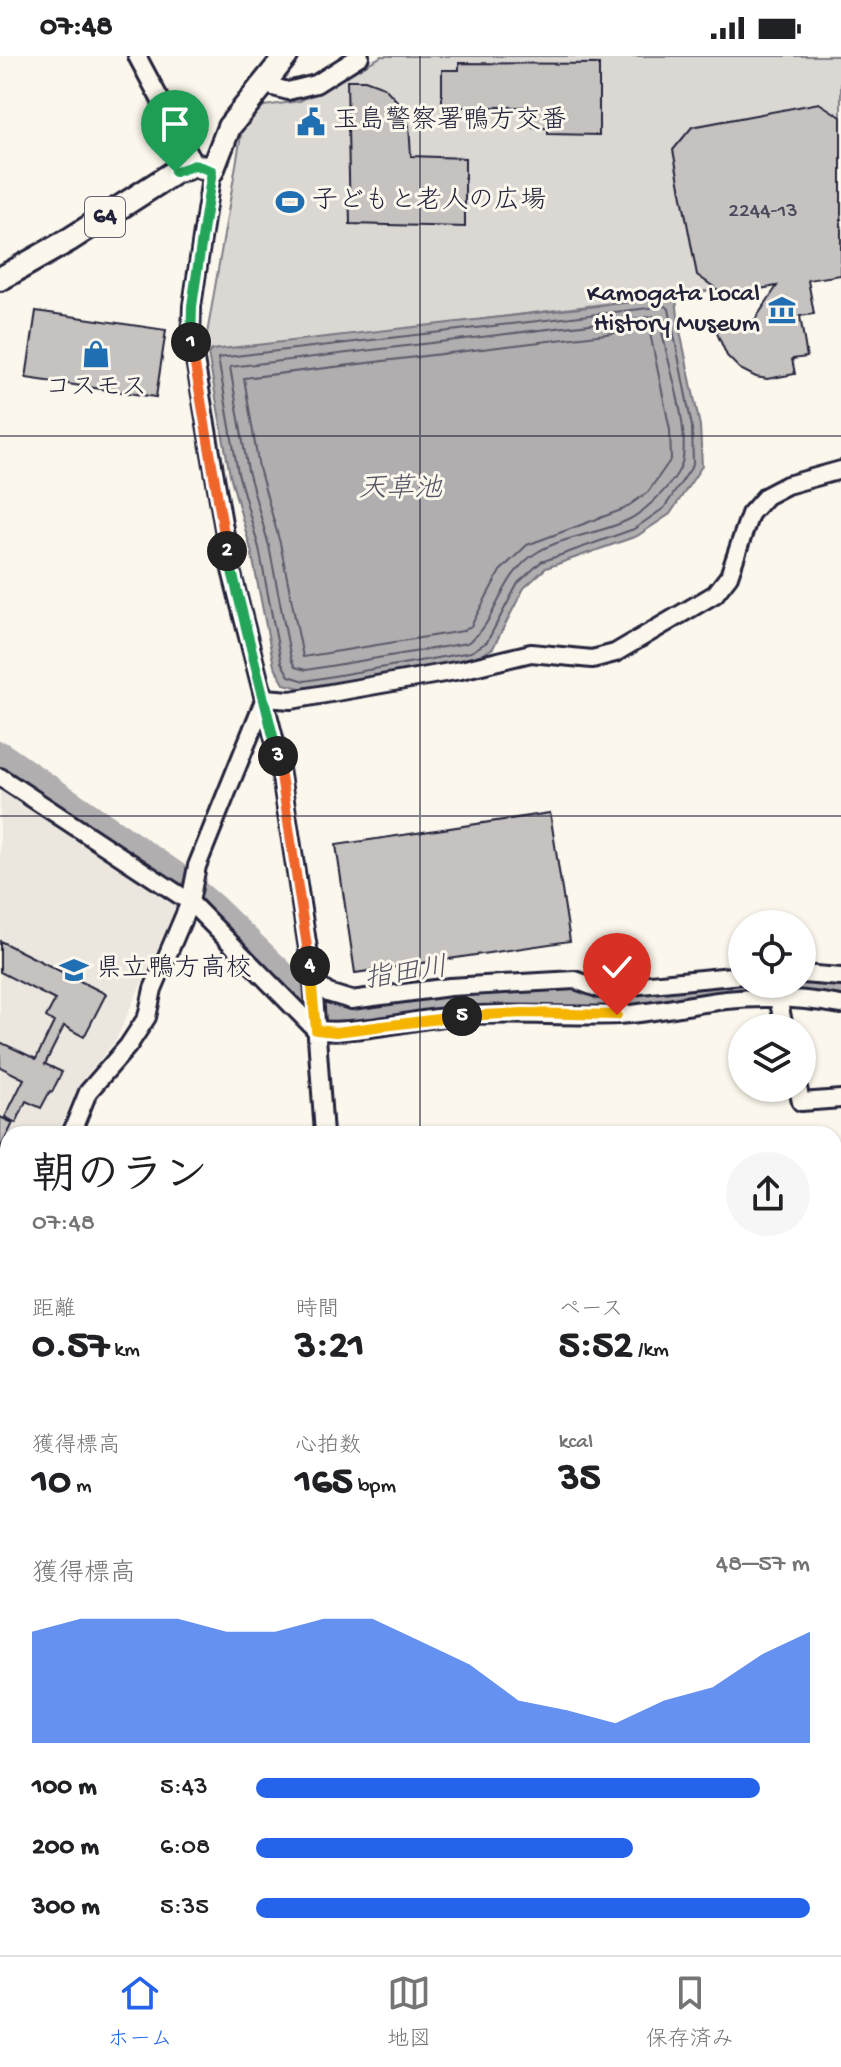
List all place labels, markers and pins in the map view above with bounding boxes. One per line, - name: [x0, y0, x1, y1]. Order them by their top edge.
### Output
- pin: [141, 90, 209, 172]
- place label: 玉島警察署鴨方交番: [333, 105, 567, 138]
- public building icon: 玉島警察署鴨方交番: [296, 107, 326, 137]
- place label: 子どもと老人の広場: [312, 186, 546, 218]
- sports icon: 子どもと老人の広場: [275, 187, 305, 217]
- place label: Kamogata Local History Museum: [587, 280, 760, 341]
- museum icon: Kamogata Local History Museum: [767, 295, 797, 325]
- pin: 1: [171, 322, 211, 362]
- shop icon: コスモス: [81, 339, 111, 369]
- place label: コスモス: [45, 374, 147, 405]
- pin: 2: [207, 531, 247, 571]
- pin: 3: [258, 736, 298, 776]
- pin: [583, 933, 651, 1015]
- pin: 4: [290, 946, 330, 986]
- place label: 県立鴨方高校: [96, 953, 252, 986]
- school or university icon: 県立鴨方高校: [59, 955, 89, 985]
- pin: 5: [442, 996, 482, 1036]

